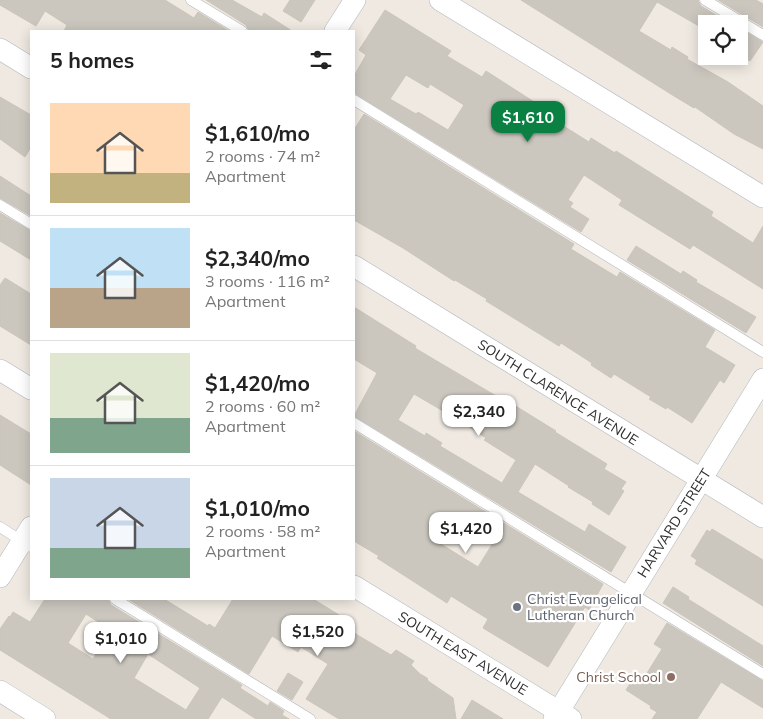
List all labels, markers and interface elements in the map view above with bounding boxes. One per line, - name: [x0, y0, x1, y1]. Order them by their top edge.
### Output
- map controls: [698, 15, 748, 65]
- button: locate: [698, 15, 748, 65]
- icon: filters: [307, 46, 335, 74]
- text: 5 homes: [50, 47, 134, 73]
- pin: $1,610: [487, 100, 569, 143]
- text: $1,610: [502, 107, 554, 127]
- text: $1,610/mo: [205, 120, 310, 146]
- icon: home: [90, 123, 150, 183]
- text: 2 rooms · 74 m²: [205, 146, 320, 166]
- text: Apartment: [205, 166, 286, 186]
- text: $2,340/mo: [205, 245, 310, 271]
- icon: home: [90, 248, 150, 308]
- text: 3 rooms · 116 m²: [205, 271, 330, 291]
- text: Apartment: [205, 291, 286, 311]
- street label: SOUTH CLARENCE AVENUE: [474, 335, 642, 449]
- text: $1,420/mo: [205, 370, 310, 396]
- icon: home: [90, 373, 150, 433]
- pin: $2,340: [438, 394, 520, 437]
- text: 2 rooms · 60 m²: [205, 396, 320, 416]
- text: $2,340: [453, 401, 505, 421]
- text: Apartment: [205, 416, 286, 436]
- street label: HARVARD STREET: [633, 465, 715, 581]
- text: $1,010/mo: [205, 495, 310, 521]
- icon: home: [90, 498, 150, 558]
- pin: $1,420: [425, 512, 507, 554]
- text: $1,420: [440, 518, 492, 538]
- text: 2 rooms · 58 m²: [205, 521, 320, 541]
- text: Apartment: [205, 541, 286, 561]
- place label: Christ Evangelical Lutheran Church: [527, 590, 642, 624]
- marker: Christ Evangelical Lutheran Church: [511, 601, 523, 613]
- street label: SOUTH EAST AVENUE: [395, 607, 531, 699]
- pin: $1,520: [277, 614, 359, 657]
- text: $1,520: [292, 621, 344, 641]
- pin: $1,010: [80, 622, 162, 664]
- text: $1,010: [95, 628, 147, 648]
- place label: Christ School: [576, 668, 661, 686]
- marker: Christ School: [665, 671, 677, 683]

